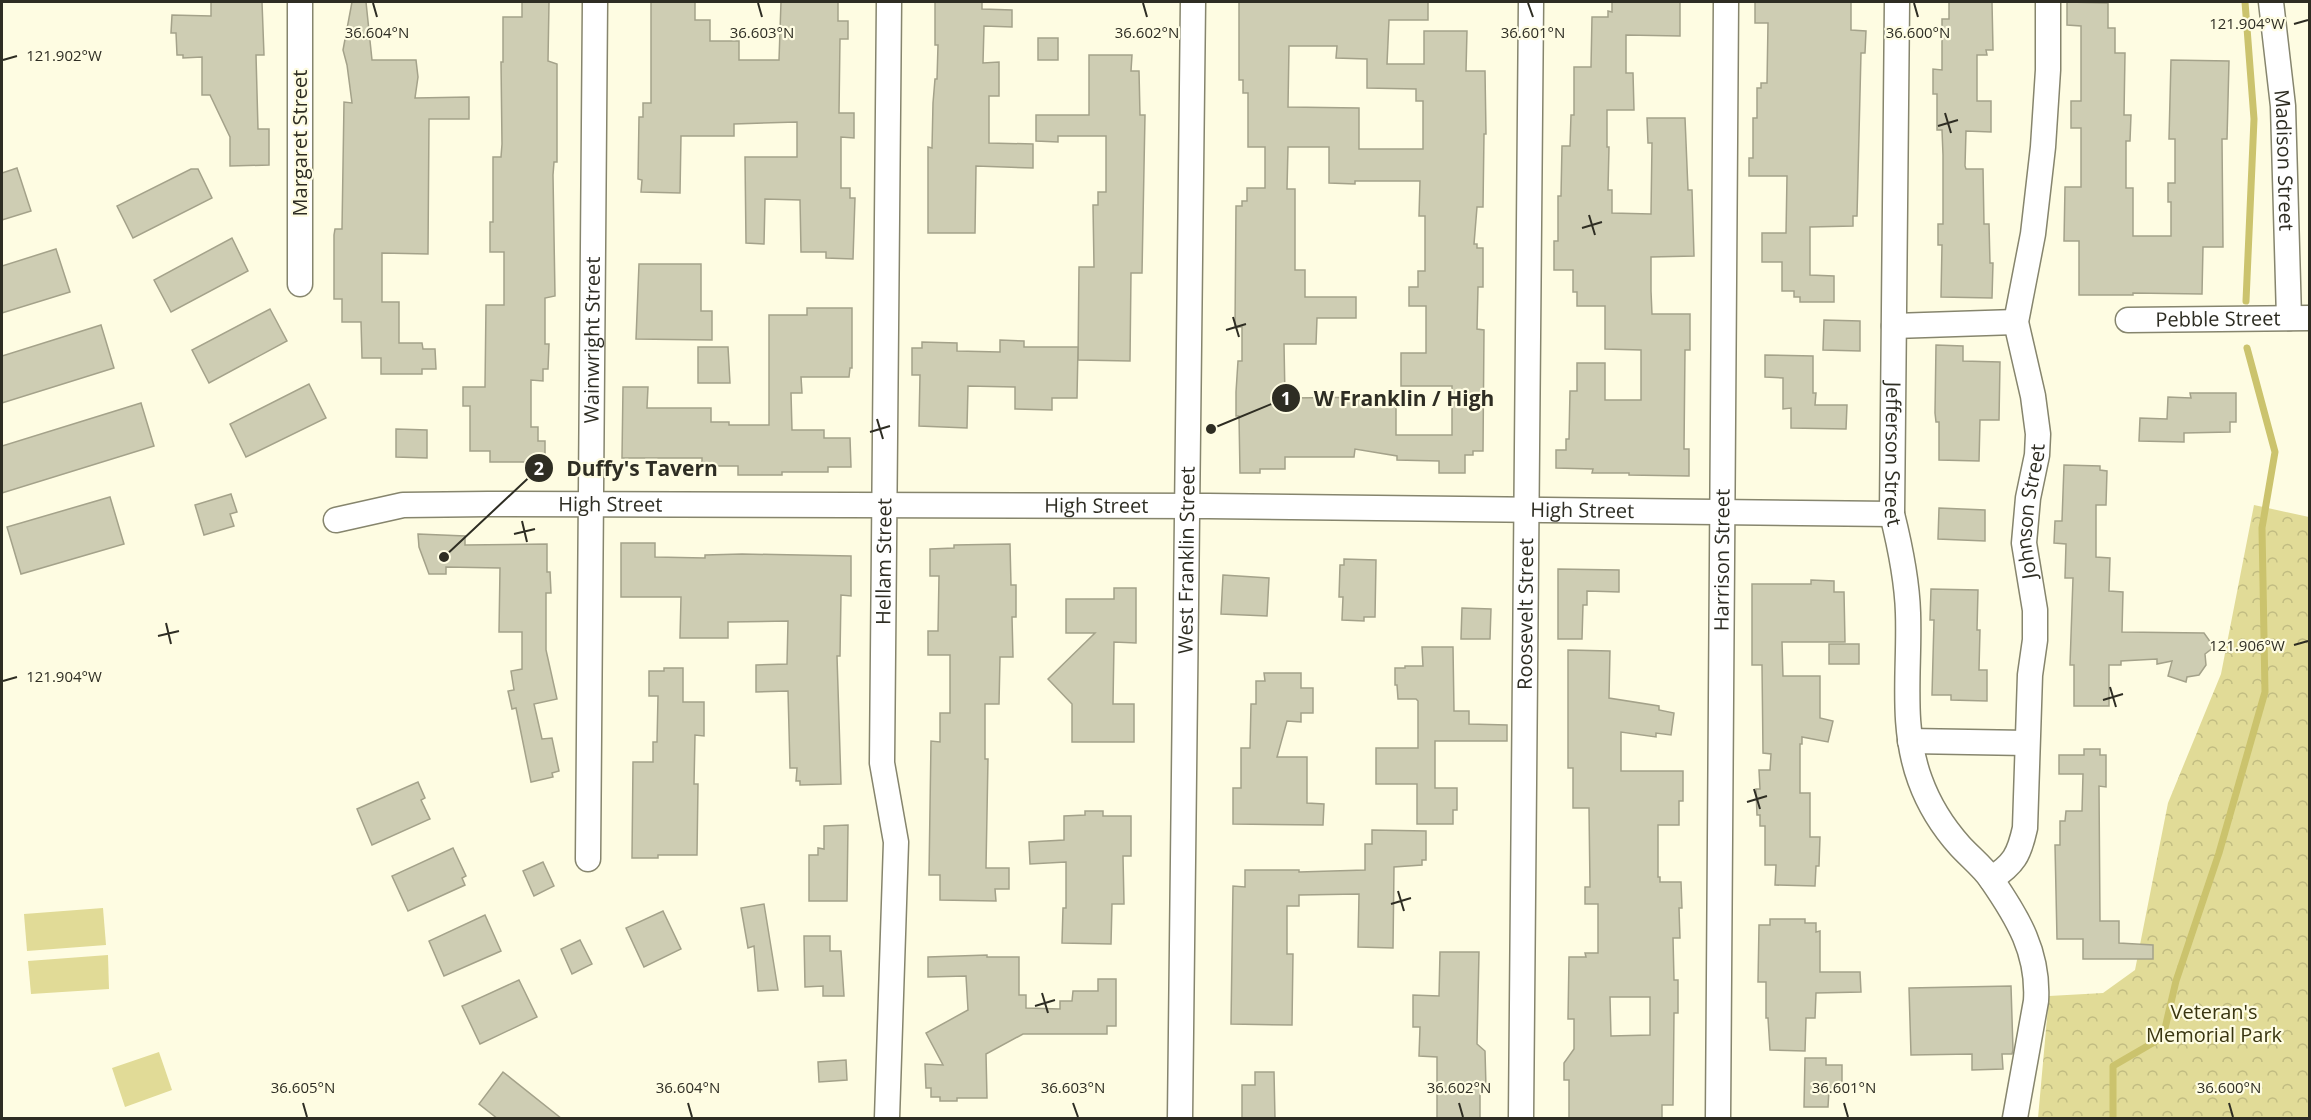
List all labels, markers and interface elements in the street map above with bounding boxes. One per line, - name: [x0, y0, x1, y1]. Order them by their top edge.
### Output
- text: 121.904°W: [2209, 13, 2285, 33]
- text: 36.604°N: [345, 22, 409, 42]
- text: 36.603°N: [730, 22, 794, 42]
- text: 36.602°N: [1115, 22, 1179, 42]
- text: 36.601°N: [1501, 22, 1565, 42]
- text: 36.600°N: [1886, 22, 1950, 42]
- text: 121.902°W: [26, 45, 102, 65]
- street label: Margaret Street: [286, 70, 313, 216]
- street label: Madison Street: [2268, 88, 2301, 231]
- street label: Wainwright Street: [578, 256, 606, 424]
- street label: Pebble Street: [2155, 304, 2281, 333]
- callout: W Franklin / High: [1271, 379, 1506, 418]
- street label: Jefferson Street: [1879, 380, 1909, 529]
- text: W Franklin / High: [1314, 384, 1494, 412]
- text: 1: [1281, 386, 1291, 410]
- street label: Johnson Street: [2009, 443, 2051, 583]
- callout: Duffy's Tavern: [524, 449, 729, 488]
- text: Duffy's Tavern: [566, 454, 718, 482]
- text: 2: [534, 456, 544, 480]
- street label: West Franklin Street: [1171, 466, 1201, 654]
- street label: Harrison Street: [1707, 489, 1736, 631]
- street label: High Street: [558, 490, 662, 517]
- street label: High Street: [1044, 492, 1148, 519]
- street label: High Street: [1530, 496, 1634, 524]
- street label: Hellam Street: [869, 498, 897, 625]
- street label: Roosevelt Street: [1511, 538, 1539, 690]
- text: 121.906°W: [2209, 635, 2285, 655]
- text: 121.904°W: [26, 666, 102, 686]
- park label: Veteran's Memorial Park: [2146, 998, 2283, 1048]
- text: 36.605°N: [271, 1077, 335, 1097]
- text: 36.604°N: [656, 1077, 720, 1097]
- text: 36.603°N: [1041, 1077, 1105, 1097]
- text: 36.602°N: [1427, 1077, 1491, 1097]
- text: 36.601°N: [1812, 1077, 1876, 1097]
- text: 36.600°N: [2197, 1077, 2261, 1097]

